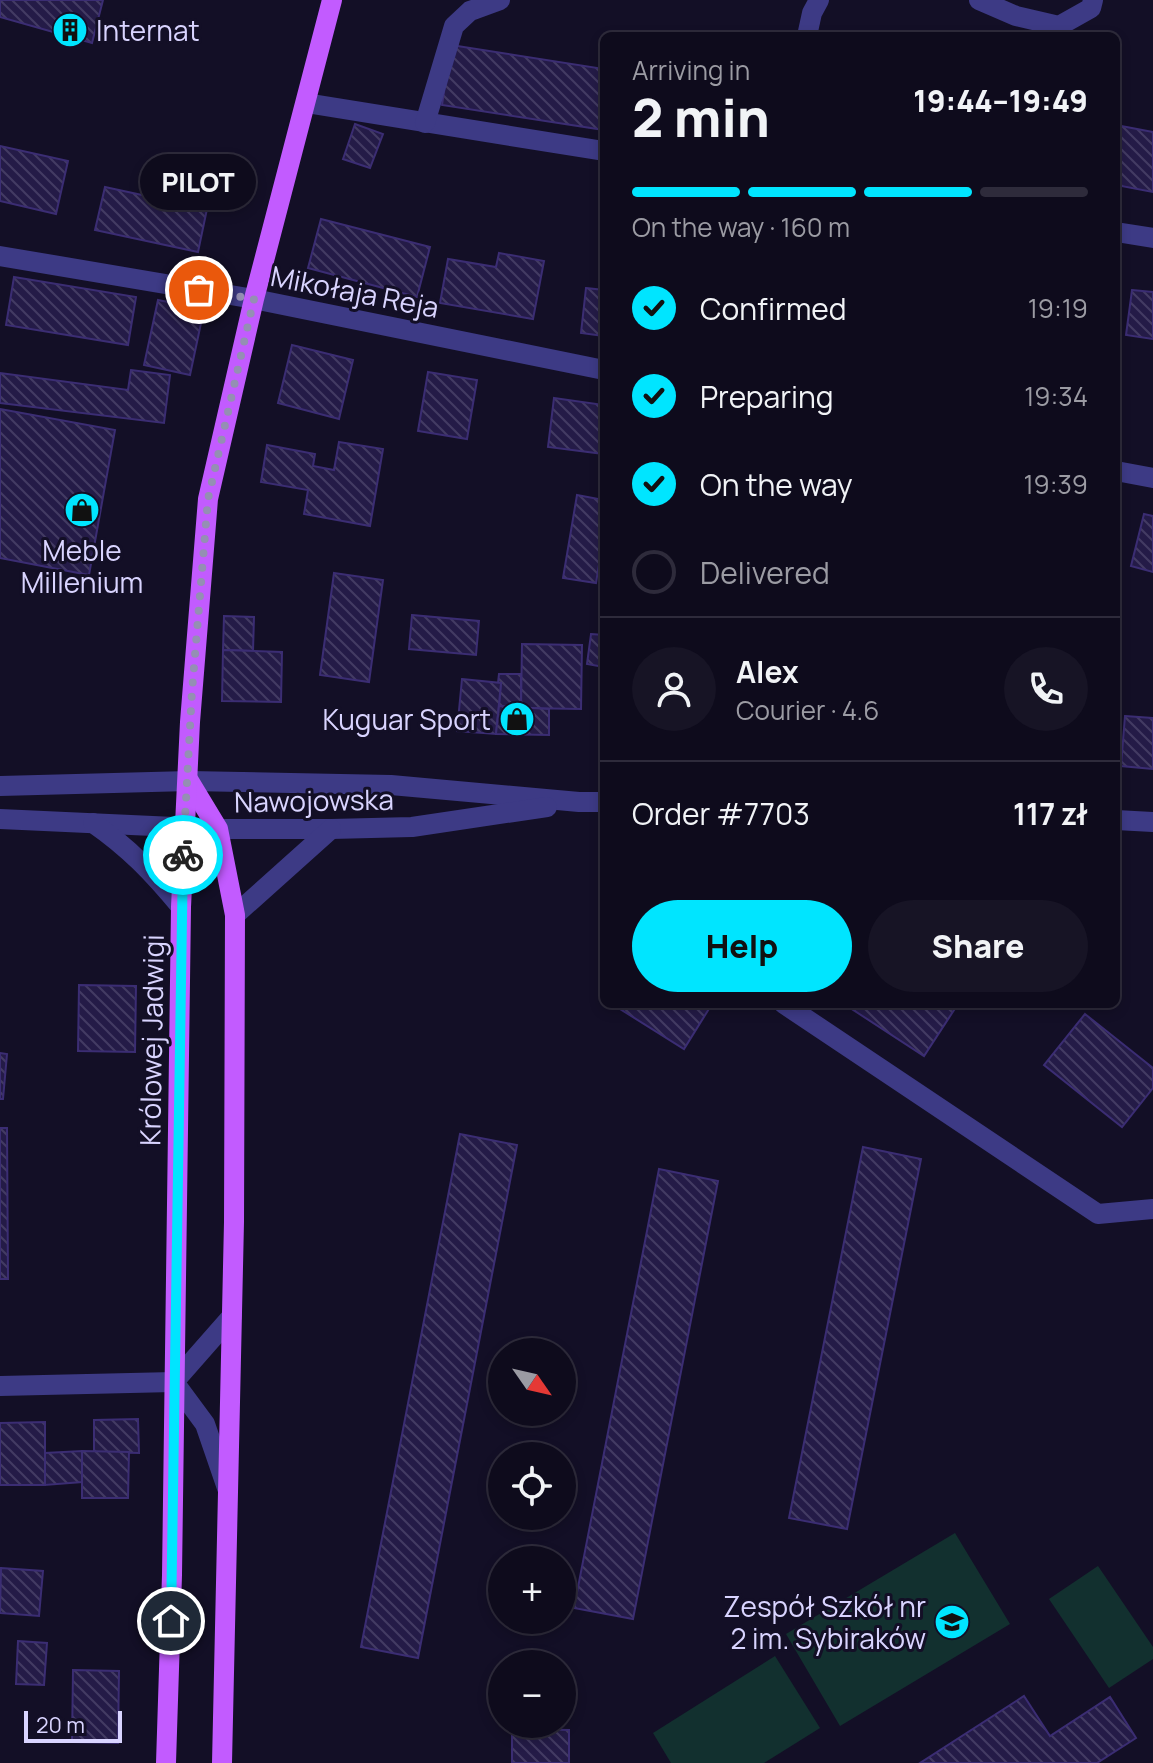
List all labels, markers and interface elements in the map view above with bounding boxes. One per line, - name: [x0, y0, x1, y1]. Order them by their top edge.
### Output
- building icon: Internat: [51, 11, 89, 49]
- place label: Internat: [96, 11, 200, 49]
- text: Arriving in: [632, 52, 750, 88]
- text: 19:44–19:49: [913, 80, 1088, 121]
- text: 2 min: [632, 82, 770, 153]
- callout: PILOT: [141, 154, 257, 210]
- text: PILOT: [161, 164, 235, 200]
- text: On the way · 160 m: [632, 209, 850, 245]
- pin: [165, 256, 233, 324]
- street label: Mikołaja Reja: [268, 256, 442, 326]
- icon: bag: [177, 268, 221, 312]
- icon: check: [632, 286, 676, 330]
- text: Confirmed: [700, 288, 847, 329]
- text: 19:19: [1028, 290, 1088, 326]
- icon: check: [632, 374, 676, 418]
- text: Preparing: [700, 376, 834, 417]
- text: 19:34: [1024, 378, 1088, 414]
- icon: check: [632, 462, 676, 506]
- text: On the way: [700, 464, 853, 505]
- text: 19:39: [1023, 466, 1088, 502]
- shop icon: Meble Millenium: [63, 491, 101, 529]
- place label: Meble Millenium: [21, 531, 143, 601]
- text: Delivered: [700, 552, 830, 593]
- button: person: [632, 647, 716, 731]
- button: phone: [1004, 647, 1088, 731]
- text: Alex: [736, 651, 799, 692]
- text: Courier · 4.6: [736, 692, 879, 728]
- place label: Kuguar Sport: [323, 700, 491, 738]
- shop icon: Kuguar Sport: [498, 700, 536, 738]
- street label: Nawojowska: [234, 780, 394, 820]
- text: Order #7703: [632, 793, 810, 834]
- text: 117 zł: [1013, 793, 1088, 834]
- courier: [143, 815, 223, 895]
- icon: bike: [161, 833, 205, 877]
- button: Help: [632, 900, 852, 992]
- button: Share: [868, 900, 1088, 992]
- street label: Królowej Jadwigi: [130, 934, 172, 1146]
- north arrow: [488, 1338, 576, 1426]
- map controls: [488, 1338, 576, 1738]
- button: locate: [488, 1442, 576, 1530]
- button: +: [488, 1546, 576, 1634]
- pin: [137, 1587, 205, 1655]
- place label: Zespół Szkół nr 2 im. Sybiraków: [723, 1587, 926, 1657]
- icon: home: [149, 1599, 193, 1643]
- school or university icon: Zespół Szkół nr 2 im. Sybiraków: [933, 1603, 971, 1641]
- button: −: [488, 1650, 576, 1738]
- scale bar: [24, 1707, 122, 1743]
- text: 20 m: [36, 1710, 85, 1740]

